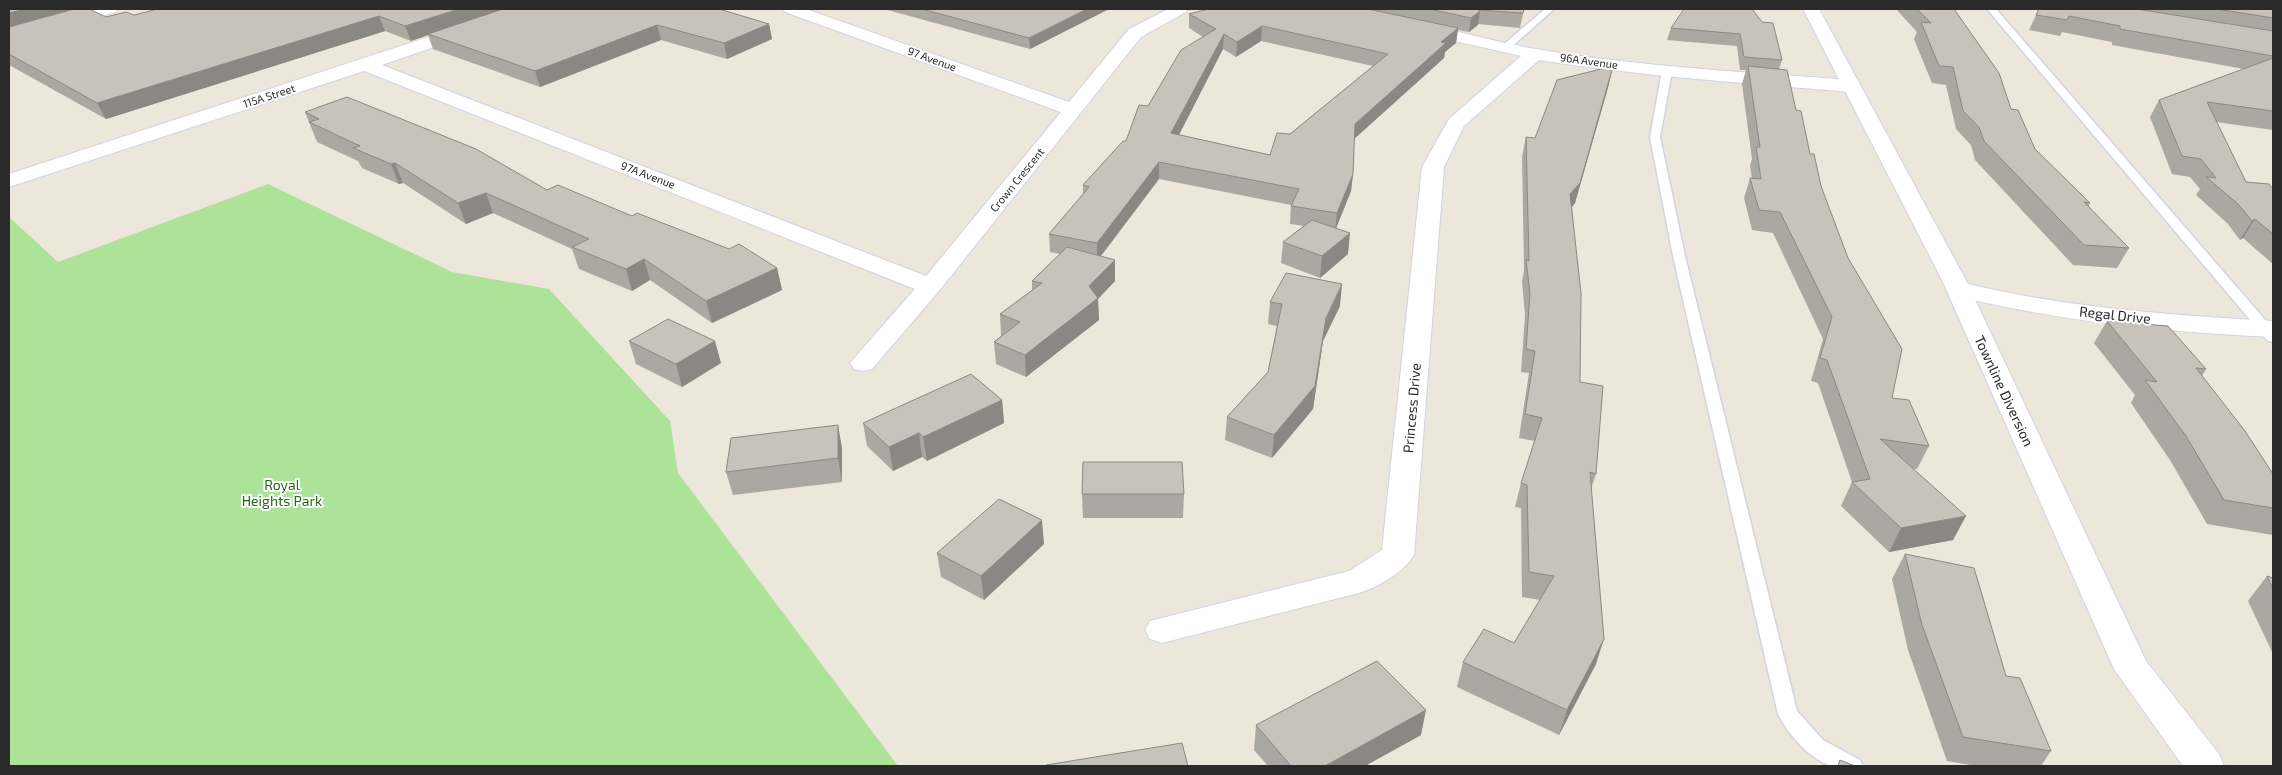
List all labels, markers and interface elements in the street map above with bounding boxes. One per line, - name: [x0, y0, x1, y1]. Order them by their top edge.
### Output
- street label: 97 Avenue: [906, 44, 958, 73]
- street label: 96A Avenue: [1559, 50, 1619, 71]
- street label: 115A Street: [241, 81, 297, 110]
- street label: Crown Crescent: [987, 145, 1046, 214]
- street label: 97A Avenue: [619, 158, 677, 191]
- street label: Regal Drive: [2079, 302, 2152, 327]
- street label: Townline Diversion: [1971, 333, 2038, 449]
- street label: Princess Drive: [1399, 362, 1424, 454]
- park label: Royal Heights Park: [242, 476, 322, 509]

